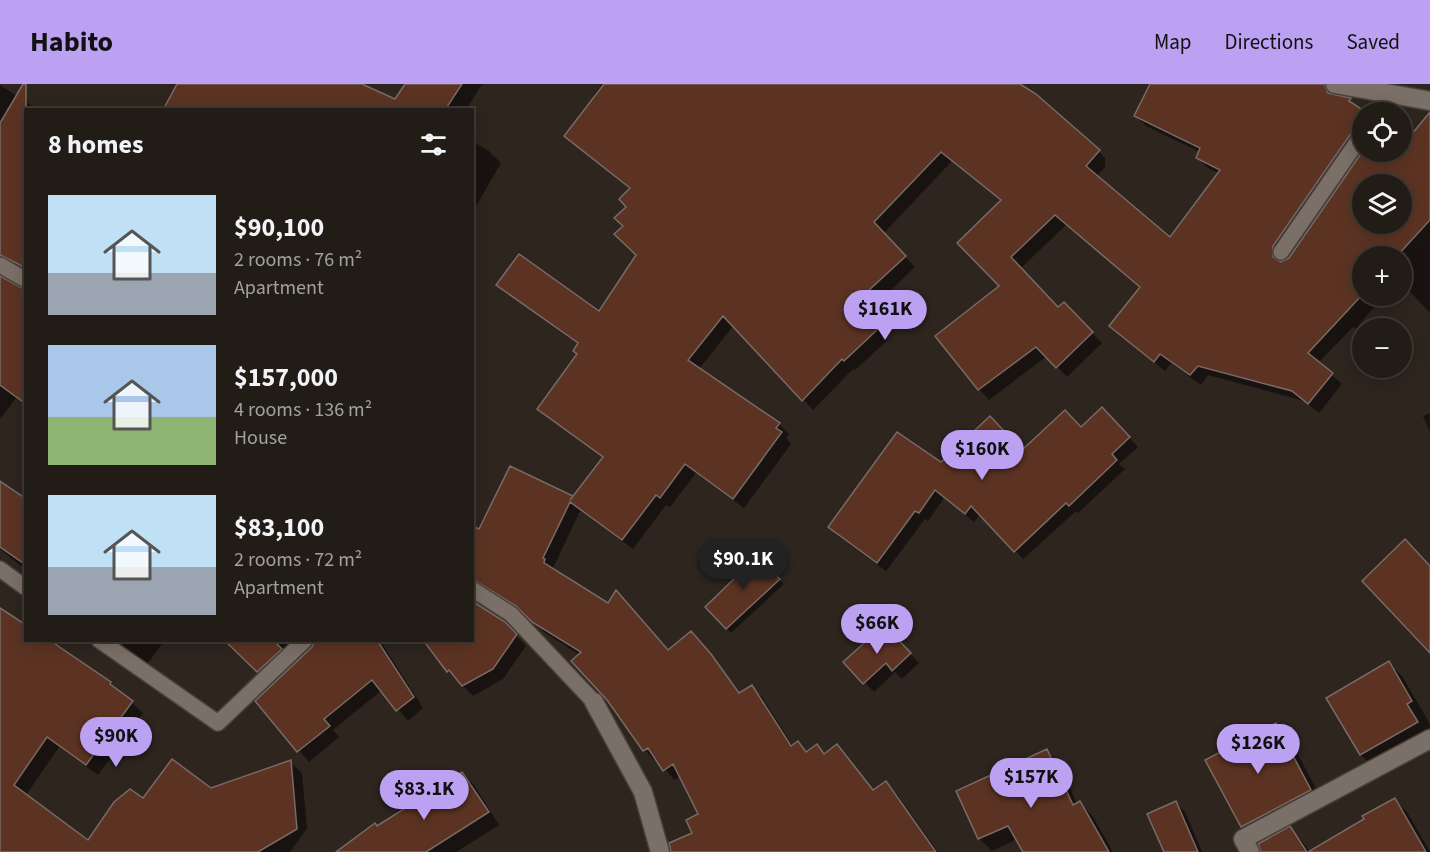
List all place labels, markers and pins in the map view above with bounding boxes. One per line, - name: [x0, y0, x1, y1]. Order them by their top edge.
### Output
- pin: $161K: [843, 290, 927, 341]
- pin: $160K: [940, 430, 1024, 481]
- pin: $90.1K: [694, 540, 792, 591]
- pin: $66K: [841, 604, 913, 655]
- pin: $90K: [80, 717, 152, 768]
- pin: $126K: [1216, 724, 1300, 775]
- pin: $157K: [989, 758, 1073, 809]
- pin: $83.1K: [375, 770, 473, 821]

